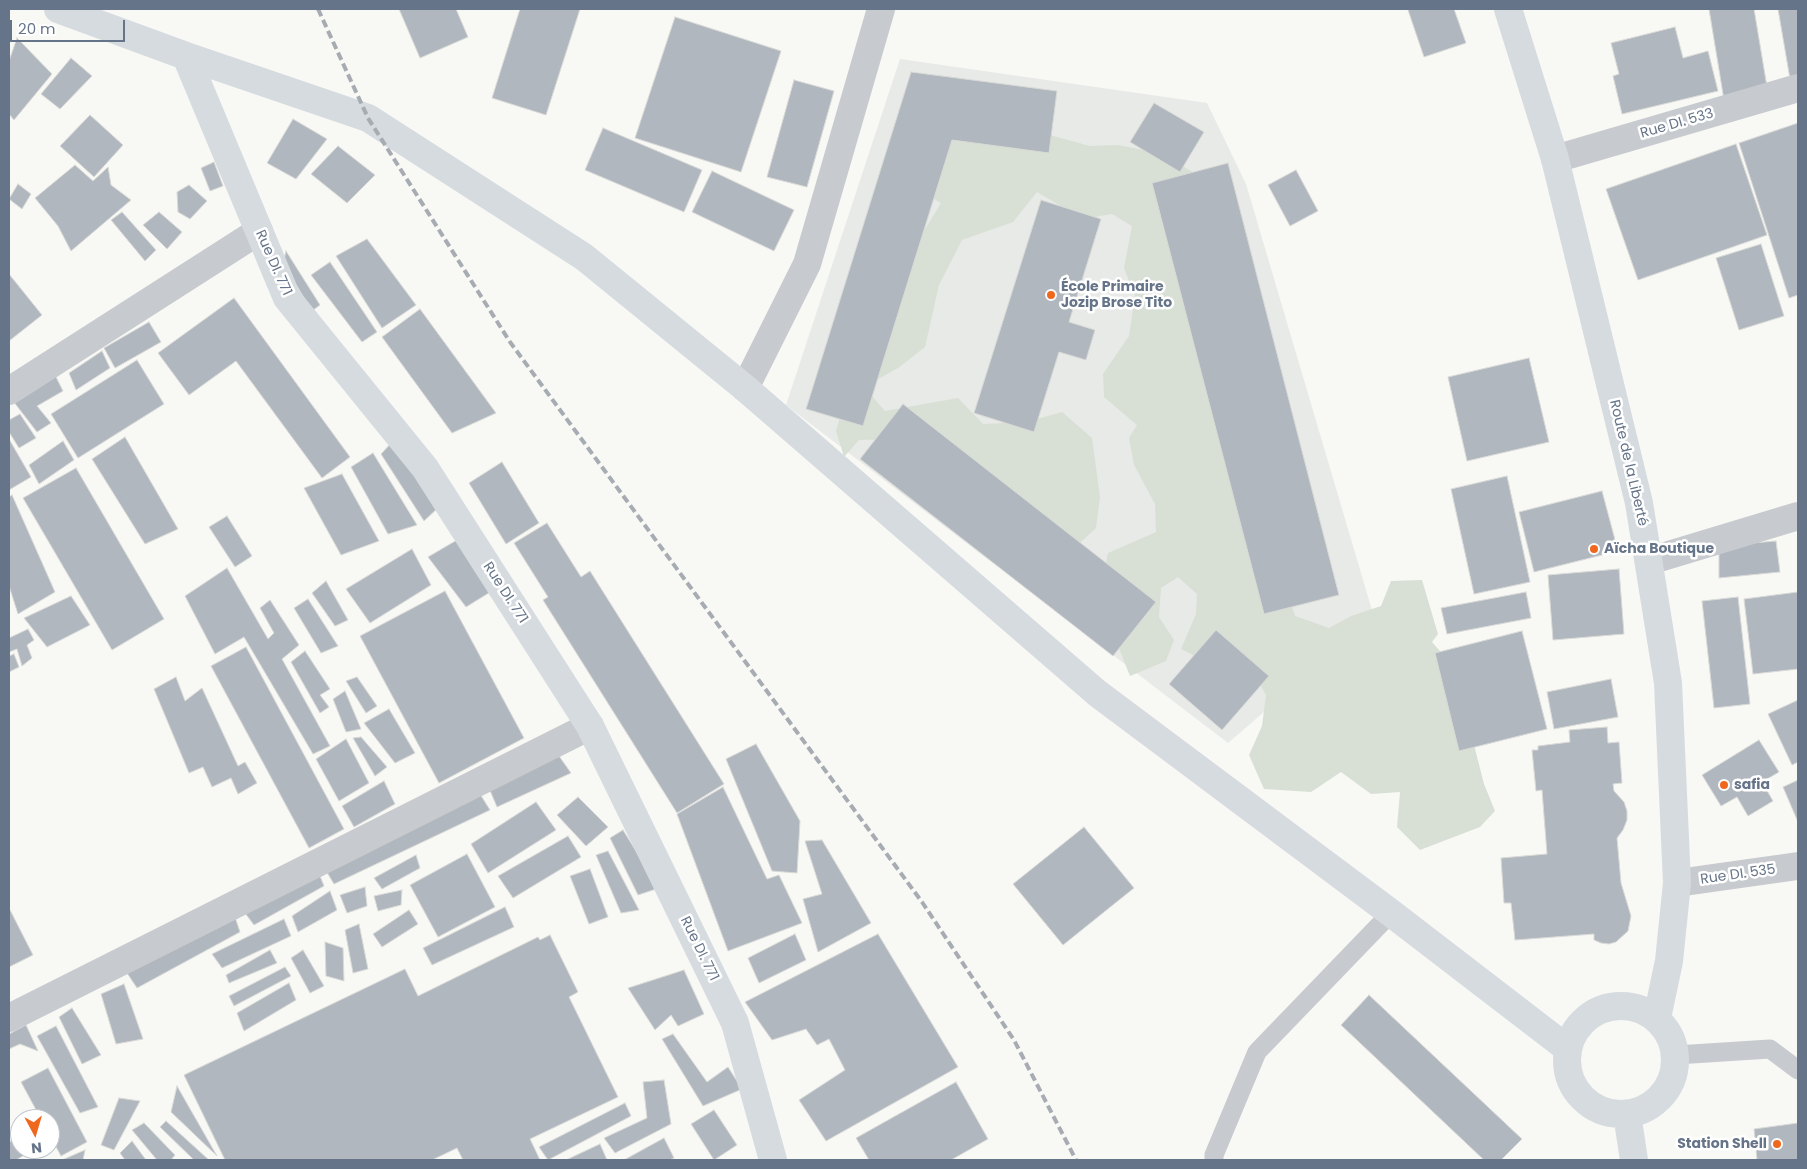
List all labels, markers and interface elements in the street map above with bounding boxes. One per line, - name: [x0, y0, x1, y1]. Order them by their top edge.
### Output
- scale bar: [12, 10, 128, 42]
- text: 20 m: [18, 18, 56, 39]
- street label: Rue DI. 533: [1639, 106, 1715, 142]
- street label: Rue DI. 771: [251, 228, 295, 298]
- place label: École Primaire Jozip Brose Tito: [1061, 279, 1172, 312]
- marker: École Primaire Jozip Brose Tito: [1045, 289, 1057, 301]
- street label: Route de la Liberté: [1605, 398, 1651, 528]
- place label: Aïcha Boutique: [1604, 541, 1714, 557]
- marker: Aïcha Boutique: [1588, 543, 1600, 555]
- street label: Rue DI. 771: [479, 559, 531, 627]
- place label: safia: [1734, 777, 1770, 793]
- marker: safia: [1718, 779, 1730, 791]
- street label: Rue DI. 535: [1699, 861, 1777, 889]
- street label: Rue DI. 771: [676, 914, 722, 984]
- north arrow: [10, 1109, 60, 1159]
- place label: Station Shell: [1677, 1136, 1767, 1152]
- text: N: [30, 1137, 43, 1158]
- marker: Station Shell: [1771, 1138, 1783, 1150]

